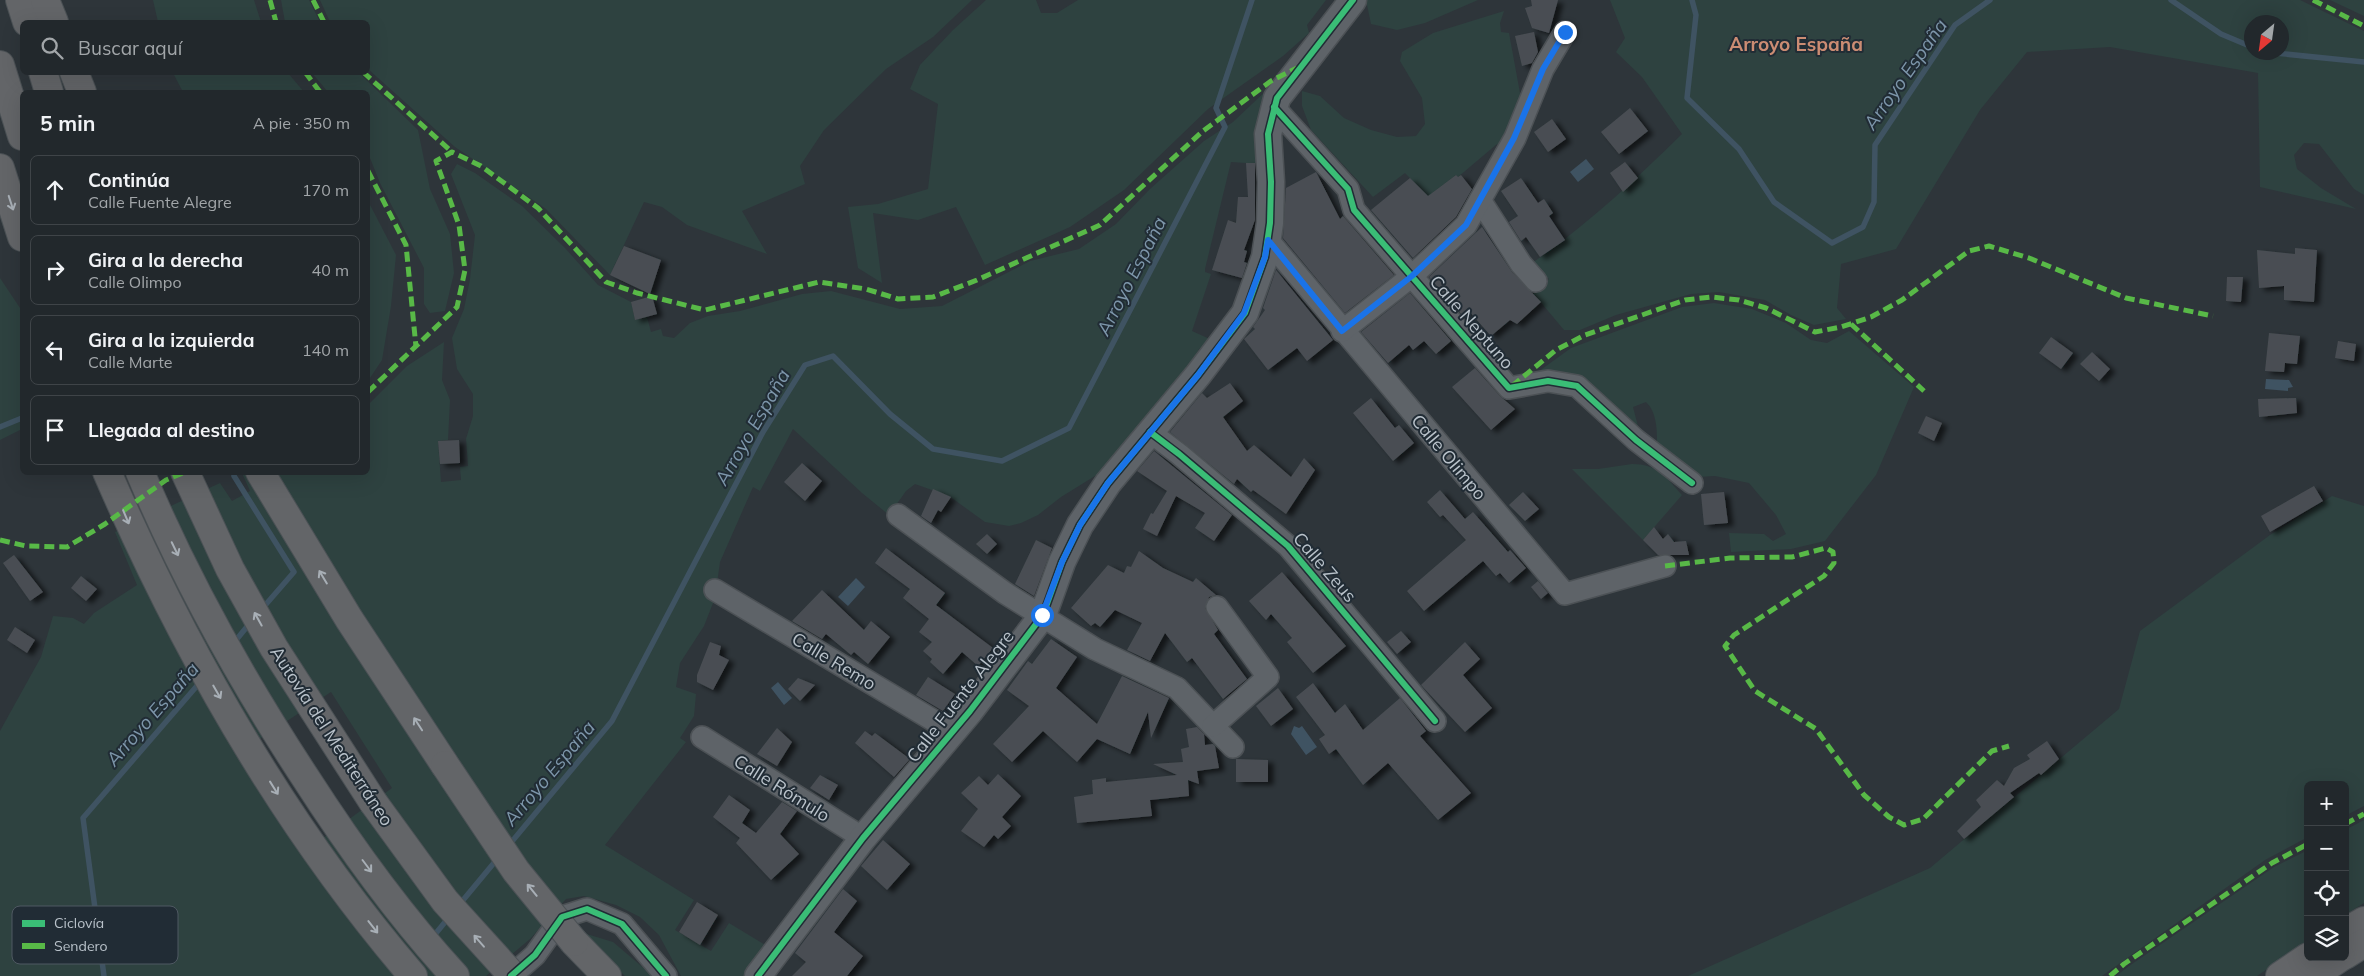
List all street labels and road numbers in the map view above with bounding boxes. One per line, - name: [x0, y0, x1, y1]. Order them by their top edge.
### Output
- street label: Calle Neptuno: [1425, 270, 1519, 374]
- street label: Calle Olimpo: [1406, 409, 1492, 505]
- street label: Calle Zeus: [1288, 527, 1362, 607]
- street label: Calle Fuente Alegre: [901, 625, 1019, 767]
- street label: Calle Remo: [788, 627, 880, 695]
- street label: Autovía del Mediterráneo: [265, 642, 399, 830]
- street label: Calle Rómulo: [730, 749, 834, 827]

